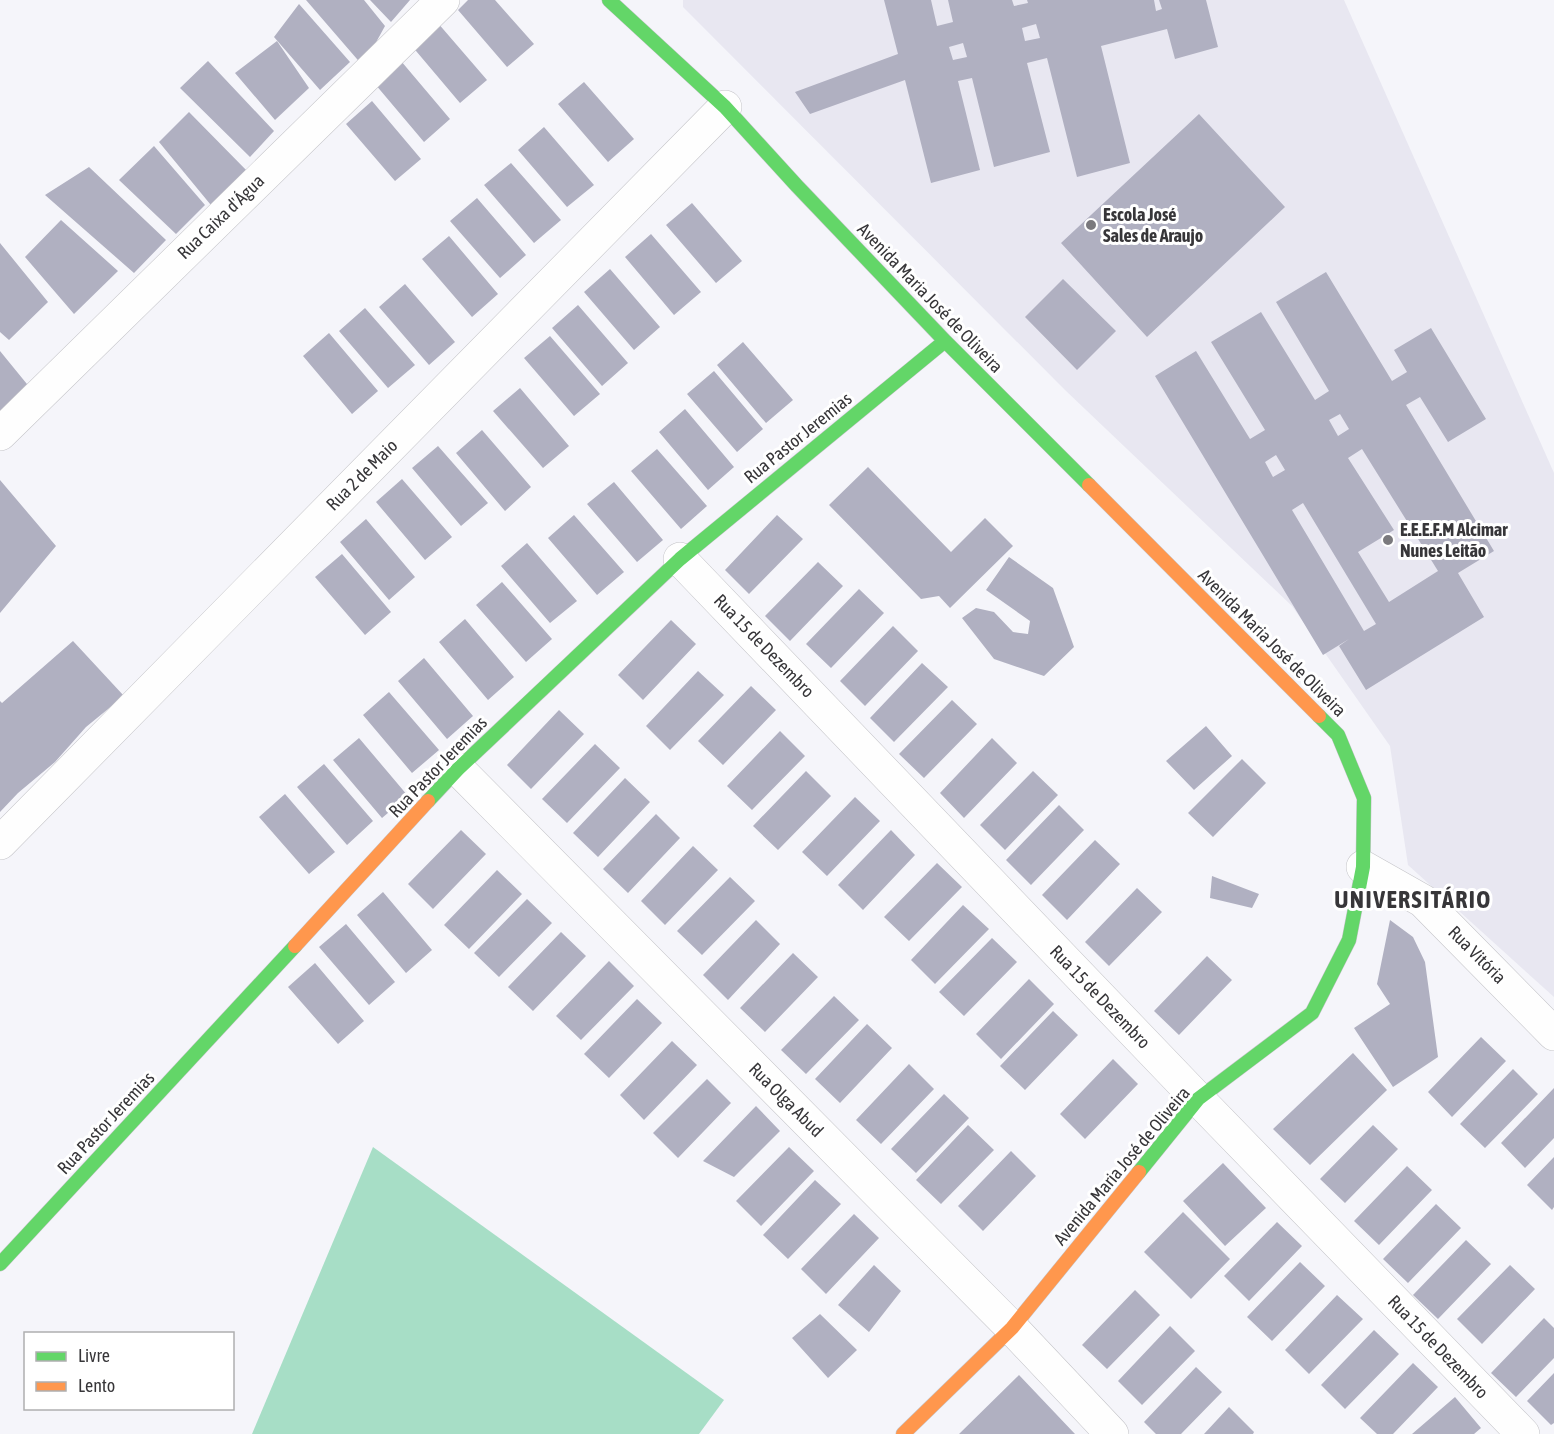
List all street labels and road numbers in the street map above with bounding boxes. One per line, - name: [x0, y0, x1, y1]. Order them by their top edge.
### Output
- street label: Rua Caixa d'Água: [173, 170, 268, 263]
- street label: Avenida Maria José de Oliveira: [853, 218, 1007, 377]
- street label: Rua Pastor Jeremias: [740, 388, 856, 487]
- street label: Rua 2 de Maio: [322, 435, 401, 514]
- street label: Avenida Maria José de Oliveira: [1194, 565, 1350, 721]
- street label: Rua 15 de Dezembro: [710, 590, 819, 702]
- street label: Rua Pastor Jeremias: [384, 712, 491, 821]
- street label: Rua Vitória: [1444, 921, 1511, 988]
- street label: Rua 15 de Dezembro: [1046, 941, 1155, 1053]
- street label: Rua Olga Abud: [745, 1058, 828, 1141]
- street label: Rua Pastor Jeremias: [53, 1067, 158, 1178]
- street label: Avenida Maria José de Oliveira: [1049, 1082, 1194, 1249]
- street label: Rua 15 de Dezembro: [1384, 1291, 1493, 1403]

